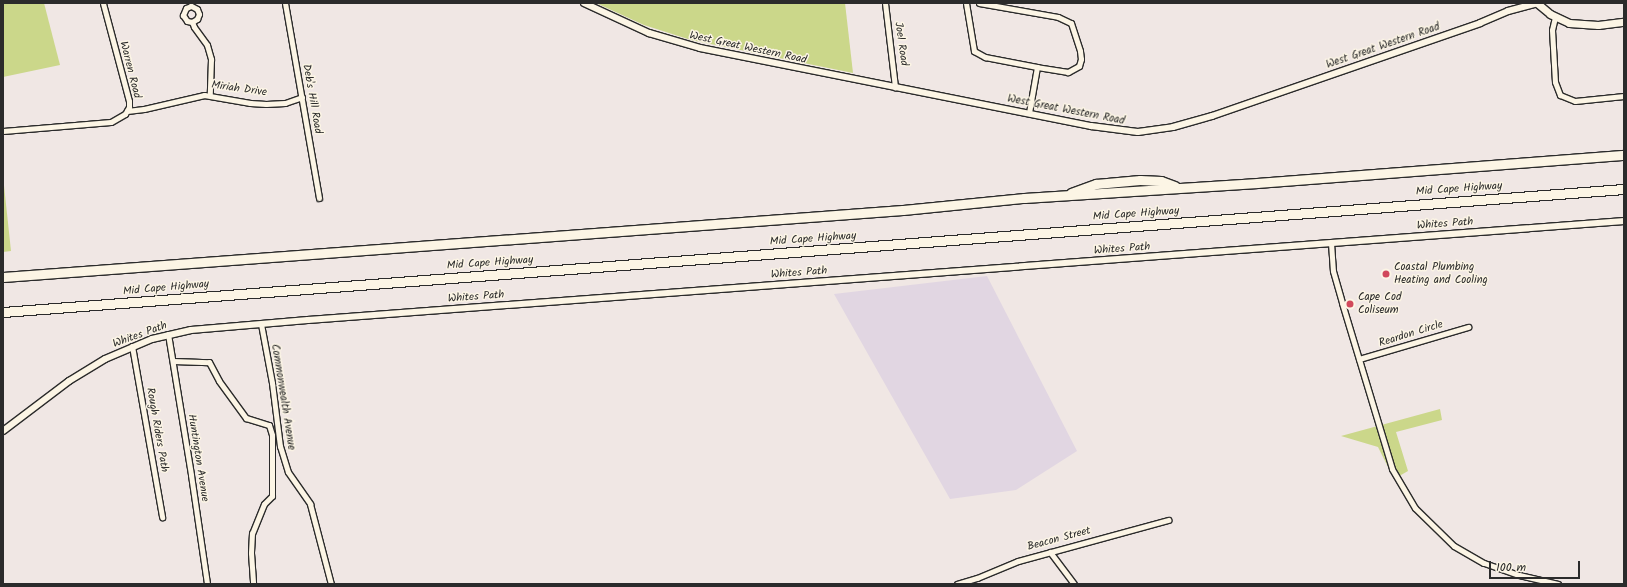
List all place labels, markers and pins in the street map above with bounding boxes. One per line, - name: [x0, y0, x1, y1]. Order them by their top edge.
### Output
- place label: Coastal Plumbing Heating and Cooling: [1394, 261, 1488, 287]
- marker: Coastal Plumbing Heating and Cooling: [1381, 269, 1391, 279]
- place label: Cape Cod Coliseum: [1358, 291, 1401, 317]
- marker: Cape Cod Coliseum: [1345, 299, 1355, 309]

